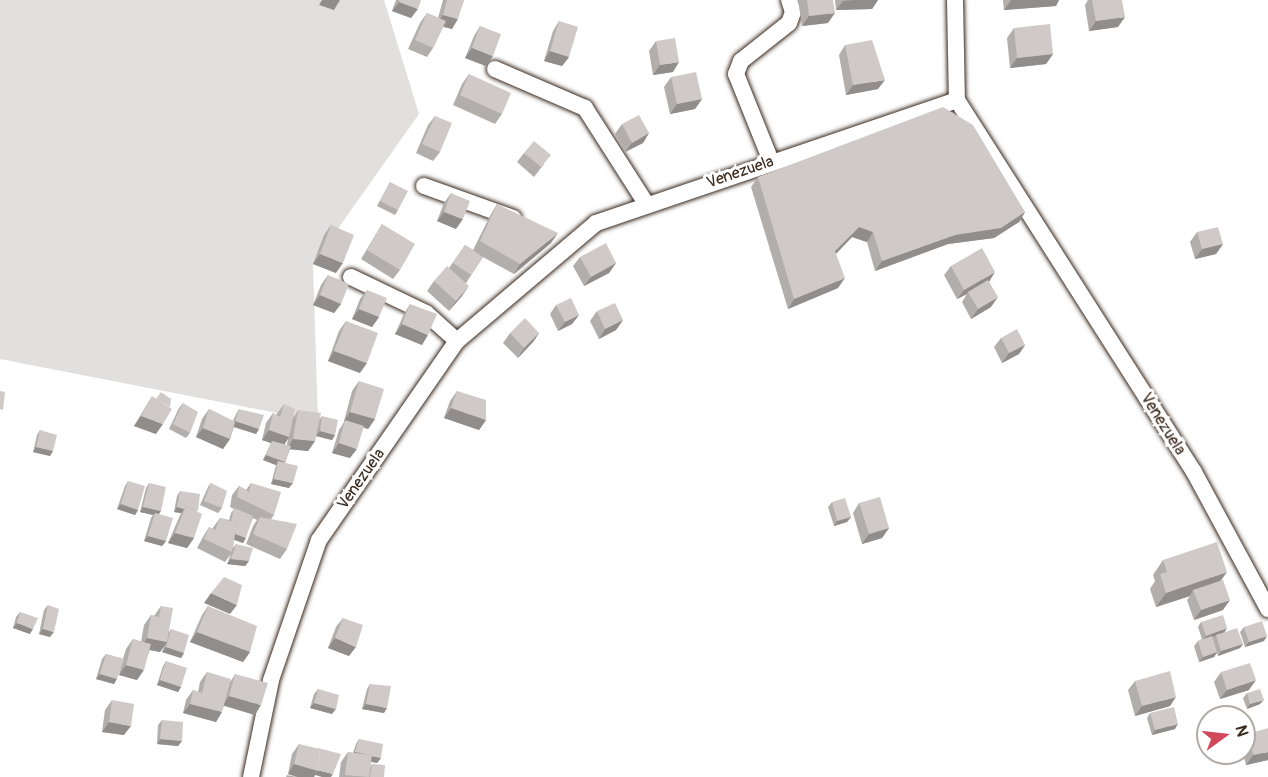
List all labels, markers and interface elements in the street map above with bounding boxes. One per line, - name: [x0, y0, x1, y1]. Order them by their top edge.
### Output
- street label: Venezuela: [704, 152, 776, 192]
- street label: Venezuela: [1136, 389, 1190, 459]
- street label: Venezuela: [333, 445, 389, 513]
- north arrow: [1196, 705, 1256, 765]
- text: N: [1230, 723, 1253, 739]

